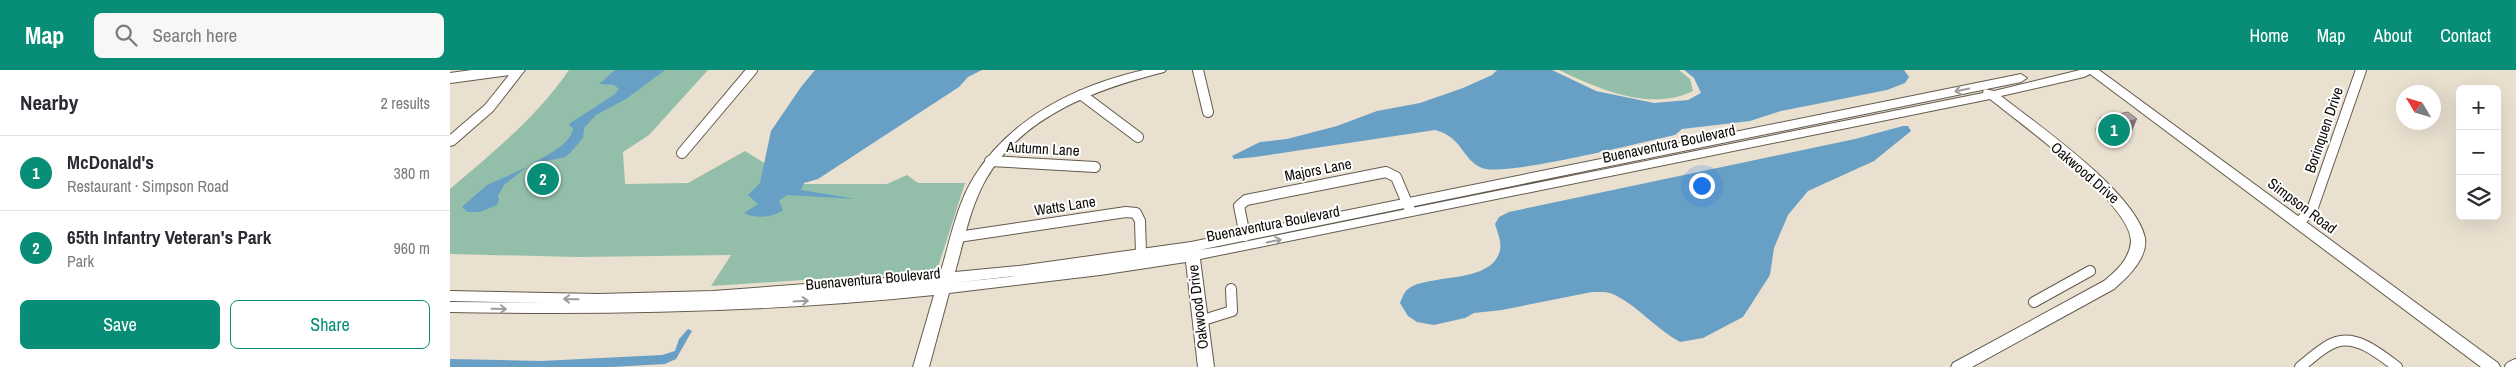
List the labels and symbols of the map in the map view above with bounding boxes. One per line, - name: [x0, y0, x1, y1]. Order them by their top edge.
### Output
- street label: Borinquen Drive: [2299, 84, 2348, 176]
- north arrow: [2396, 85, 2441, 130]
- one-way arrow: [1954, 86, 1970, 96]
- pin: 1: [2098, 111, 2130, 149]
- street label: Buenaventura Boulevard: [1600, 119, 1737, 168]
- street label: Autumn Lane: [1005, 136, 1080, 161]
- street label: Oakwood Drive: [2046, 137, 2124, 208]
- street label: Majors Lane: [1283, 153, 1353, 186]
- pin: 2: [527, 160, 559, 198]
- your location: [1689, 173, 1715, 199]
- street label: Simpson Road: [2263, 173, 2341, 238]
- street label: Watts Lane: [1033, 190, 1097, 221]
- street label: Buenaventura Boulevard: [1204, 200, 1341, 247]
- one-way arrow: [1266, 235, 1282, 245]
- street label: Buenaventura Boulevard: [805, 262, 941, 295]
- street label: Oakwood Drive: [1182, 264, 1213, 350]
- one-way arrow: [564, 294, 580, 304]
- one-way arrow: [793, 297, 809, 306]
- one-way arrow: [490, 304, 506, 313]

